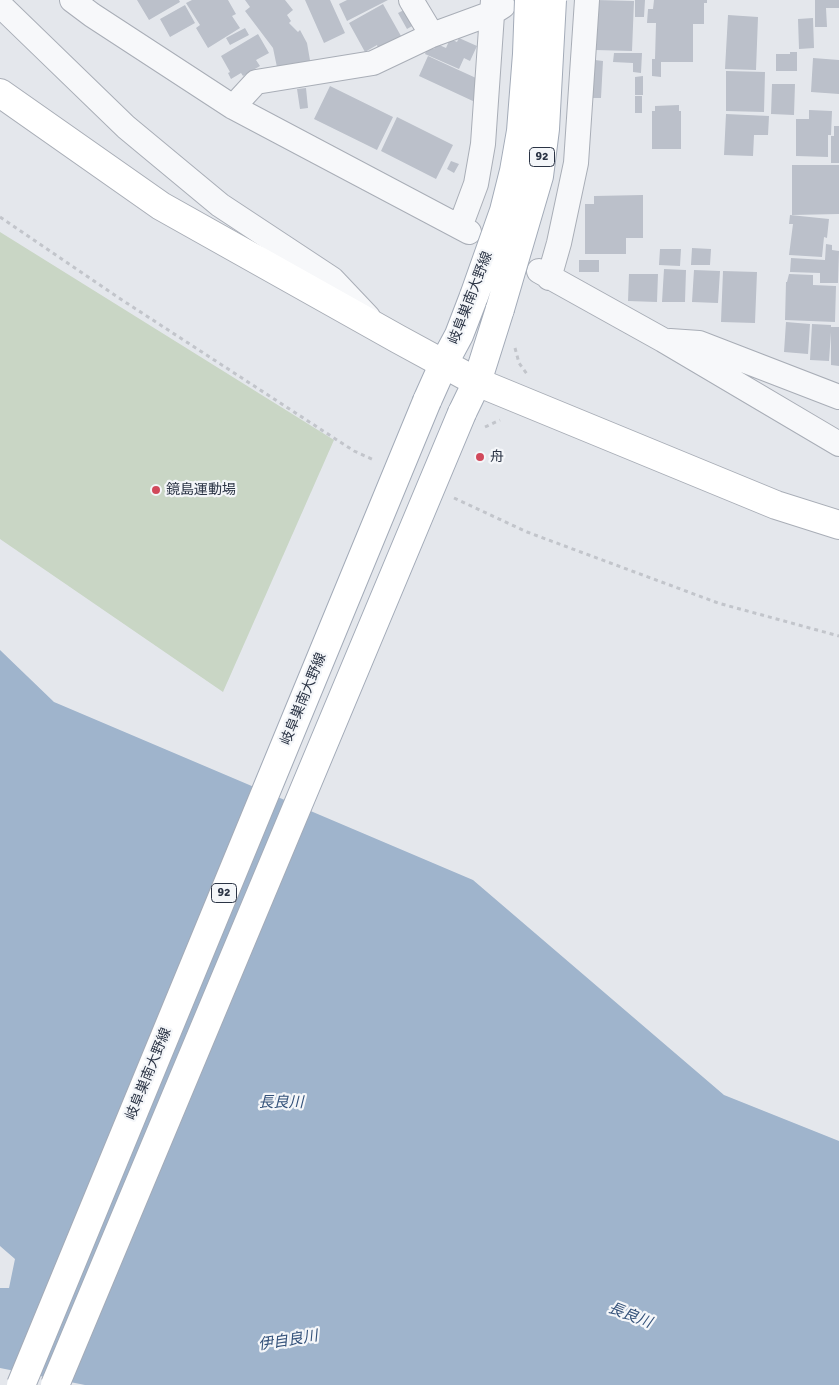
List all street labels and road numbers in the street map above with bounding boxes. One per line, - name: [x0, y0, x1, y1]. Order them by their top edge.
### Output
- road number: 92: [530, 148, 554, 166]
- street label: 岐阜巣南大野線: [446, 249, 496, 347]
- street label: 岐阜巣南大野線: [278, 650, 330, 748]
- road number: 92: [212, 884, 236, 902]
- street label: 岐阜巣南大野線: [123, 1025, 175, 1123]

